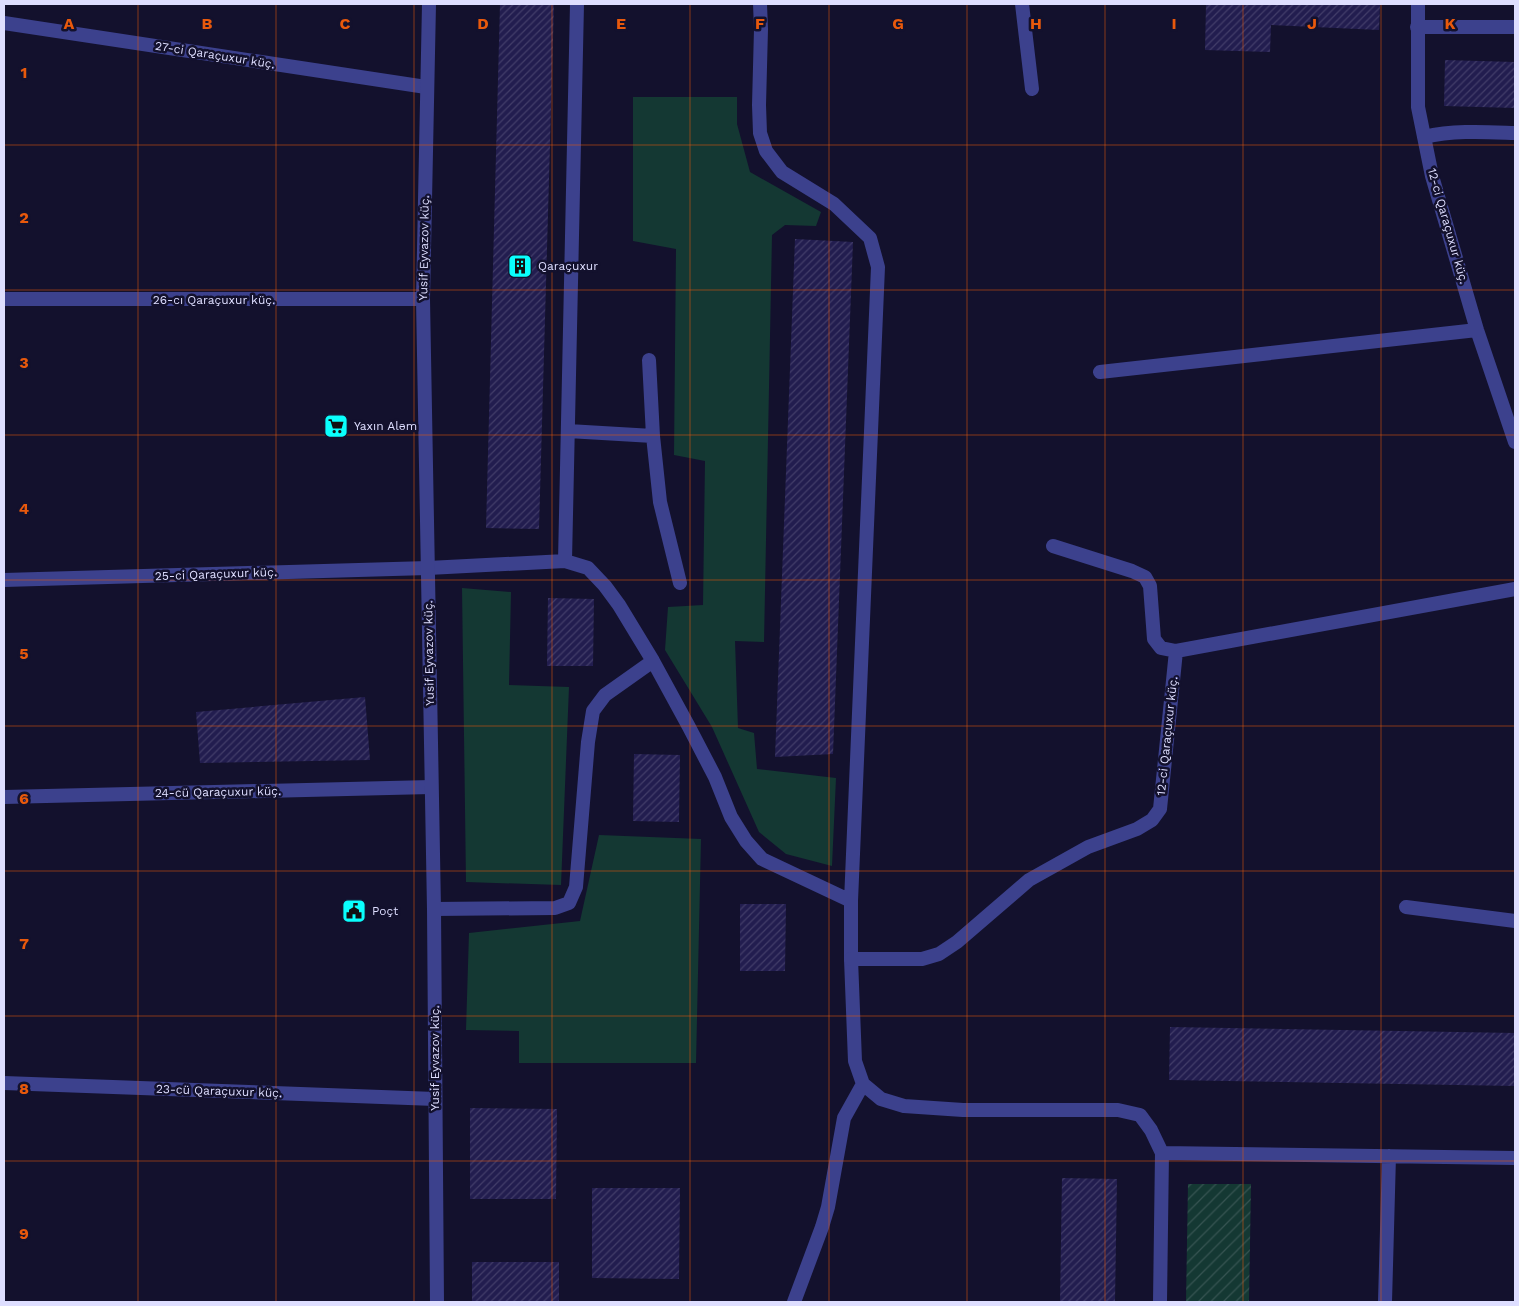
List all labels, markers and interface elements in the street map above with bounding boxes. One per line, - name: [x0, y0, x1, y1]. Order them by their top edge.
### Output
- text: A: [64, 14, 75, 33]
- text: B: [202, 14, 213, 33]
- text: C: [340, 14, 351, 33]
- text: D: [477, 14, 489, 33]
- text: E: [616, 14, 626, 33]
- text: F: [755, 14, 765, 33]
- text: G: [892, 14, 904, 33]
- text: H: [1030, 14, 1042, 33]
- text: I: [1171, 14, 1177, 33]
- text: J: [1307, 14, 1317, 33]
- text: K: [1444, 14, 1456, 33]
- street label: 27-ci Qaraçuxur küç.: [154, 39, 276, 71]
- text: 1: [21, 63, 27, 82]
- street label: 12-ci Qaraçuxur küç.: [1425, 167, 1471, 285]
- street label: Yusif Eyvazov küç.: [416, 195, 432, 301]
- text: 2: [19, 208, 29, 227]
- building icon: Qaraçuxur: [507, 253, 533, 279]
- place label: Qaraçuxur: [538, 259, 598, 273]
- street label: 26-cı Qaraçuxur küç.: [153, 293, 275, 307]
- text: 3: [19, 353, 29, 372]
- supermarket icon: Yaxın Aləm: [323, 413, 349, 439]
- place label: Yaxın Aləm: [354, 419, 417, 433]
- text: 4: [19, 499, 29, 518]
- street label: 25-ci Qaraçuxur küç.: [155, 565, 277, 583]
- street label: Yusif Eyvazov küç.: [421, 600, 437, 706]
- text: 5: [19, 644, 29, 663]
- street label: 12-ci Qaraçuxur küç.: [1154, 676, 1180, 796]
- street label: 24-cü Qaraçuxur küç.: [155, 784, 281, 800]
- text: 6: [19, 789, 29, 808]
- public building icon: Poçt: [341, 898, 367, 924]
- place label: Poçt: [372, 904, 398, 918]
- text: 7: [19, 934, 29, 953]
- street label: Yusif Eyvazov küç.: [428, 1005, 442, 1111]
- text: 8: [19, 1079, 29, 1098]
- street label: 23-cü Qaraçuxur küç.: [156, 1082, 282, 1100]
- text: 9: [19, 1224, 29, 1243]

